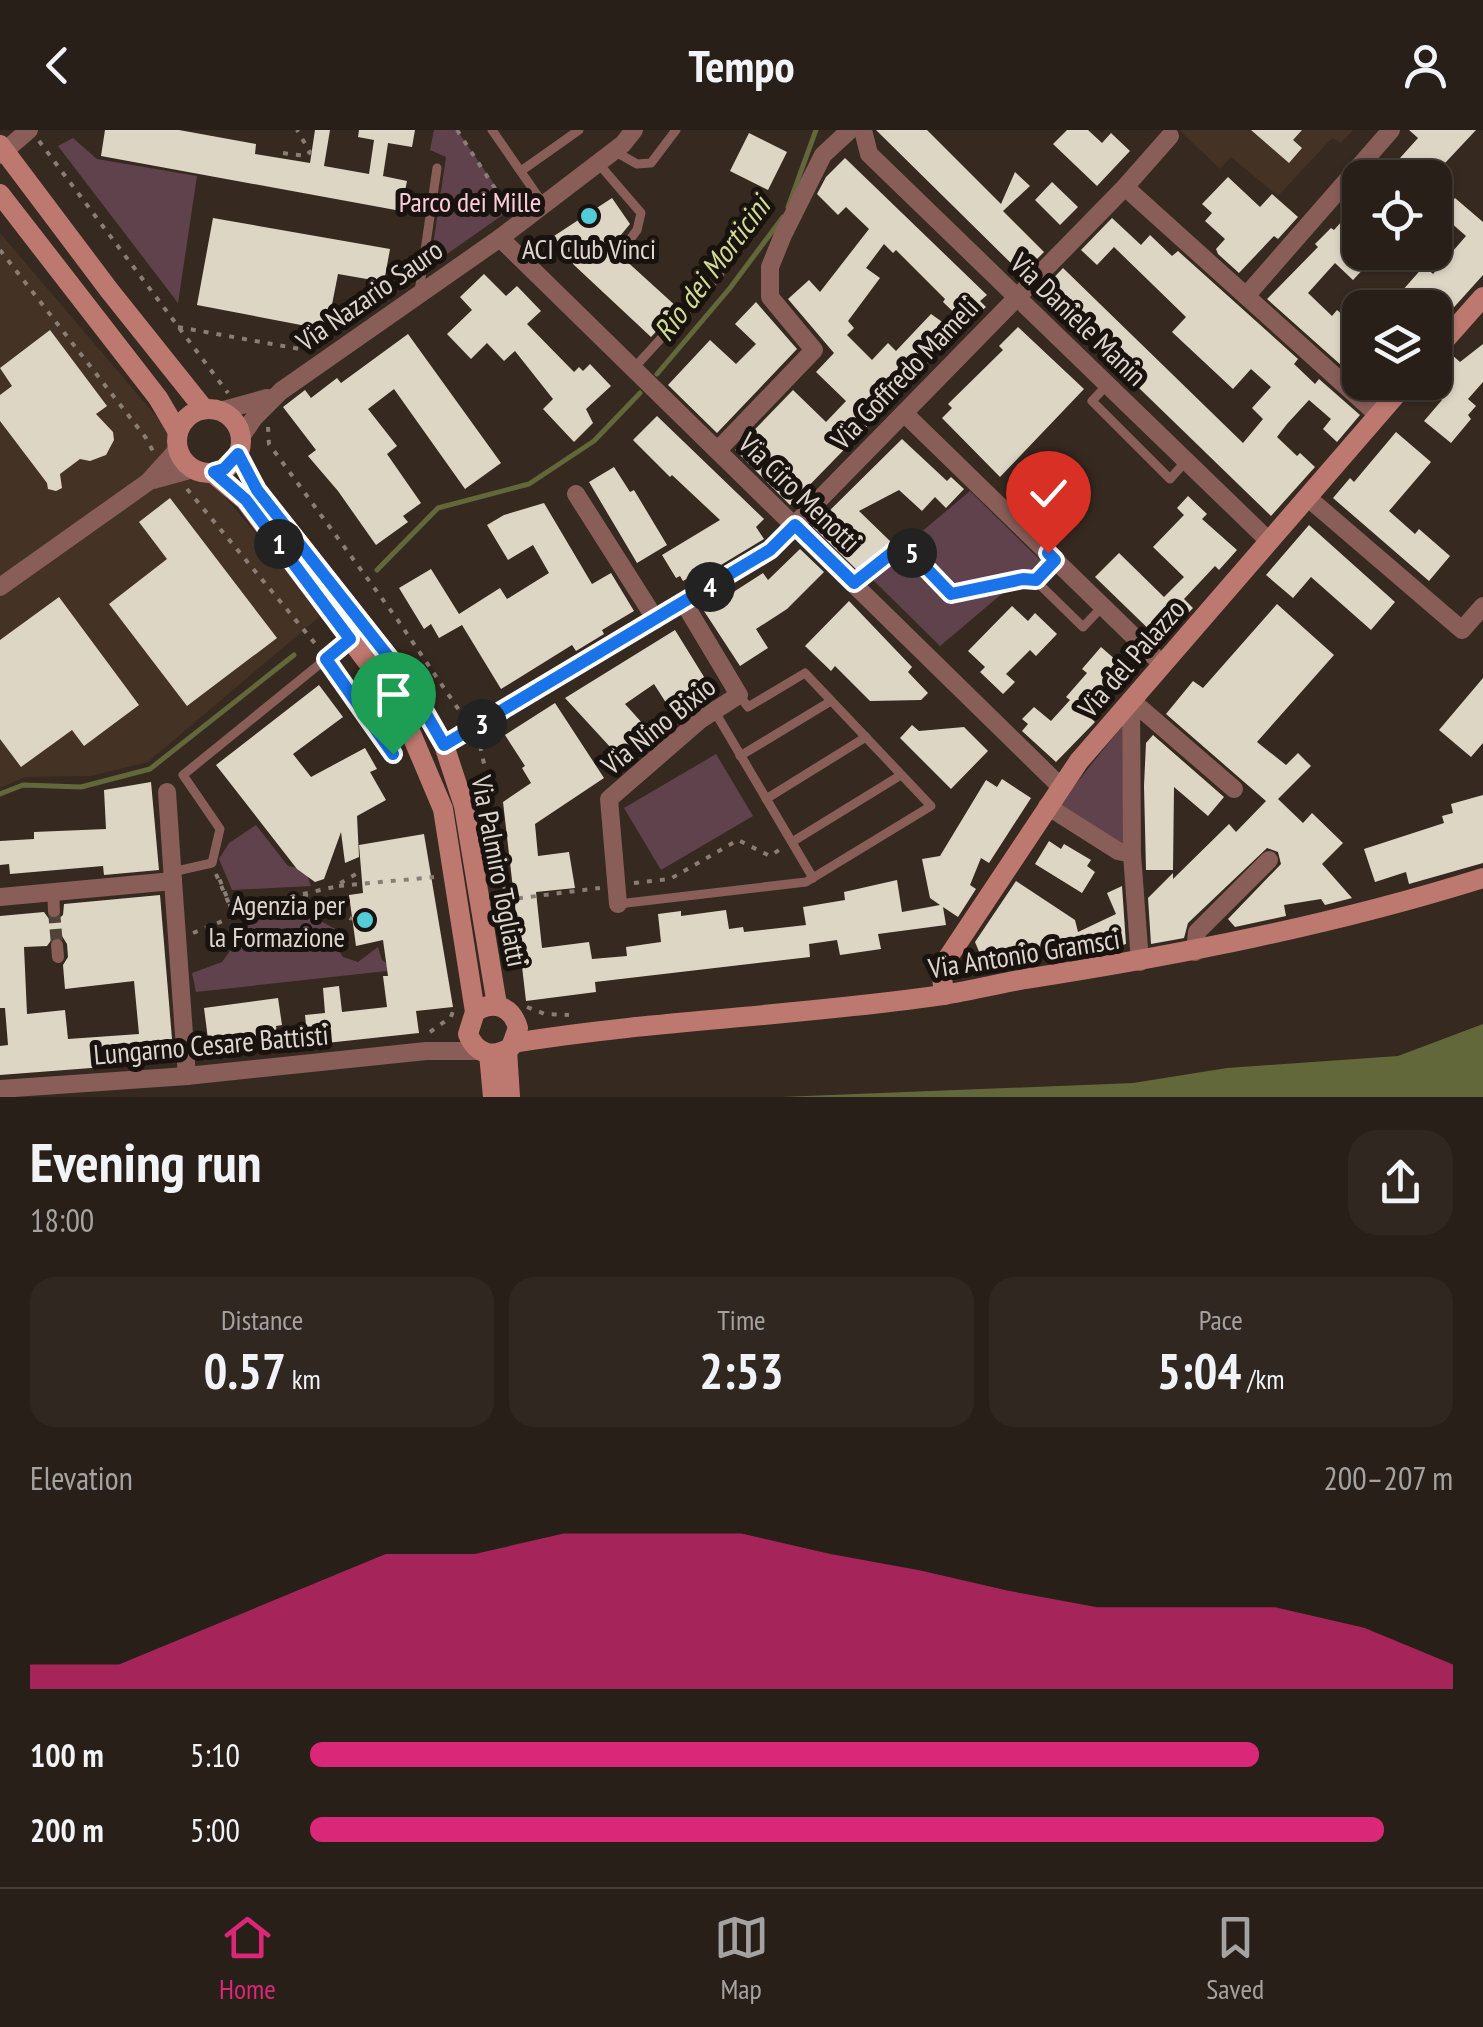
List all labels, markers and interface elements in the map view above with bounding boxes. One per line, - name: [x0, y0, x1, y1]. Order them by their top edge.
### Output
- text: Tempo: [689, 36, 794, 94]
- icon: back: [30, 38, 85, 93]
- icon: person: [1398, 38, 1453, 93]
- map controls: [1342, 160, 1452, 400]
- button: locate: [1342, 160, 1452, 270]
- park label: Parco dei Mille: [399, 183, 541, 220]
- water label: Rio dei Morticini: [644, 185, 780, 348]
- marker: ACI Club Vinci: [578, 205, 600, 227]
- place label: ACI Club Vinci: [522, 230, 656, 267]
- street label: Via Nazario Sauro: [288, 231, 449, 360]
- street label: Via Daniele Manin: [1002, 244, 1155, 393]
- street label: Via Goffredo Mameli: [822, 289, 986, 457]
- button: layers: [1342, 290, 1452, 400]
- street label: Via Ciro Menotti: [730, 424, 869, 560]
- pin: [1006, 451, 1091, 554]
- icon: check: [1021, 466, 1076, 521]
- pin: 1: [254, 519, 304, 569]
- text: 1: [272, 525, 286, 562]
- pin: 5: [887, 528, 937, 578]
- text: 5: [905, 534, 919, 571]
- pin: 4: [685, 562, 735, 612]
- text: 4: [703, 568, 717, 605]
- street label: Via del Palazzo: [1069, 591, 1193, 726]
- pin: [351, 652, 436, 755]
- icon: arrive: [366, 667, 421, 722]
- street label: Via Nino Bixio: [592, 668, 723, 783]
- pin: 3: [457, 699, 507, 749]
- text: 3: [475, 705, 489, 742]
- street label: Via Palmiro Togliatti: [463, 771, 537, 970]
- place label: Agenzia per la Formazione: [208, 886, 345, 955]
- marker: Agenzia per la Formazione: [354, 909, 376, 931]
- street label: Via Antonio Gramsci: [925, 920, 1122, 987]
- street label: Lungarno Cesare Battisti: [92, 1015, 330, 1073]
- text: Evening run: [30, 1126, 262, 1197]
- button: share: [1348, 1130, 1453, 1235]
- text: 18:00: [30, 1199, 94, 1241]
- text: Distance: [221, 1301, 303, 1338]
- text: Time: [717, 1301, 766, 1338]
- text: Pace: [1199, 1301, 1243, 1338]
- text: 0.57: [203, 1338, 286, 1403]
- text: 2:53: [699, 1338, 784, 1403]
- text: 5:04: [1157, 1338, 1241, 1403]
- text: km: [286, 1360, 321, 1397]
- text: /km: [1241, 1360, 1285, 1397]
- text: Elevation: [30, 1457, 133, 1499]
- text: 200–207 m: [1323, 1457, 1453, 1499]
- text: 100 m: [30, 1734, 104, 1776]
- text: 5:10: [190, 1734, 240, 1776]
- text: 200 m: [30, 1809, 104, 1851]
- text: 5:00: [190, 1809, 240, 1851]
- tab: Home: [219, 1910, 276, 2007]
- tab: Map: [714, 1910, 769, 2007]
- tab: Saved: [1206, 1910, 1264, 2007]

